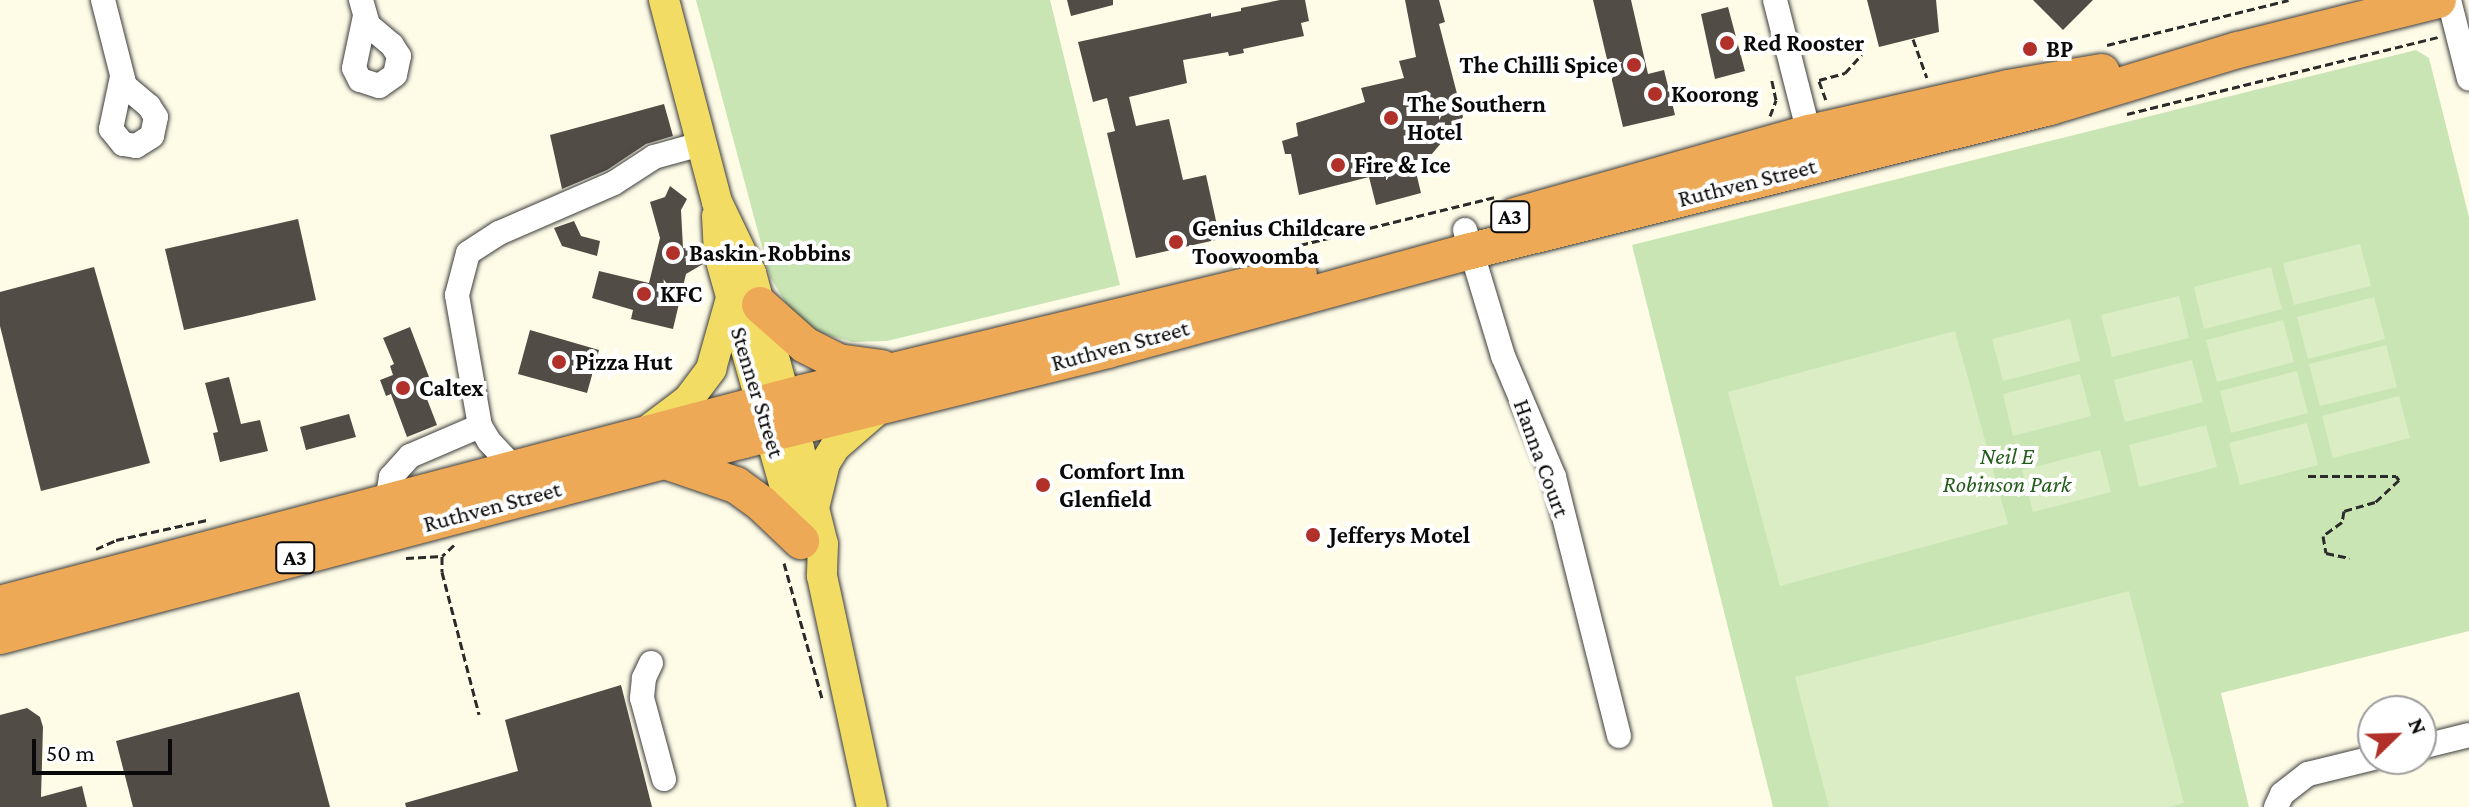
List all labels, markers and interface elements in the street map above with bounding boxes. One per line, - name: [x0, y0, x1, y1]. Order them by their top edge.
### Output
- place label: Red Rooster: [1743, 29, 1864, 57]
- marker: Red Rooster: [1718, 34, 1736, 52]
- place label: BP: [2046, 35, 2073, 63]
- marker: BP: [2021, 40, 2039, 58]
- place label: The Chilli Spice: [1459, 51, 1618, 79]
- marker: The Chilli Spice: [1625, 56, 1643, 74]
- place label: Koorong: [1671, 80, 1758, 108]
- marker: Koorong: [1646, 85, 1664, 103]
- place label: The Southern Hotel: [1407, 90, 1546, 146]
- marker: The Southern Hotel: [1382, 109, 1400, 127]
- place label: Fire & Ice: [1354, 151, 1451, 179]
- street label: Ruthven Street: [1675, 151, 1819, 213]
- marker: Fire & Ice: [1329, 156, 1347, 174]
- road number: A3: [1490, 199, 1530, 235]
- place label: Genius Childcare Toowoomba: [1192, 214, 1365, 270]
- marker: Genius Childcare Toowoomba: [1167, 233, 1185, 251]
- place label: Baskin-Robbins: [689, 239, 851, 267]
- marker: Baskin-Robbins: [664, 244, 682, 262]
- place label: KFC: [660, 280, 702, 308]
- marker: KFC: [635, 285, 653, 303]
- street label: Ruthven Street: [1048, 313, 1192, 377]
- street label: Stenner Street: [724, 323, 792, 461]
- place label: Pizza Hut: [575, 348, 672, 376]
- marker: Pizza Hut: [550, 353, 568, 371]
- place label: Caltex: [419, 374, 483, 402]
- marker: Caltex: [394, 379, 412, 397]
- street label: Hanna Court: [1507, 395, 1577, 521]
- park label: Neil E Robinson Park: [1943, 442, 2071, 498]
- place label: Comfort Inn Glenfield: [1059, 457, 1185, 513]
- street label: Ruthven Street: [420, 474, 564, 538]
- marker: Comfort Inn Glenfield: [1034, 476, 1052, 494]
- place label: Jefferys Motel: [1329, 521, 1470, 549]
- marker: Jefferys Motel: [1304, 526, 1322, 544]
- road number: A3: [275, 540, 315, 576]
- north arrow: [2357, 695, 2437, 775]
- text: N: [2403, 714, 2432, 738]
- scale bar: [36, 723, 176, 773]
- text: 50 m: [46, 739, 95, 766]

